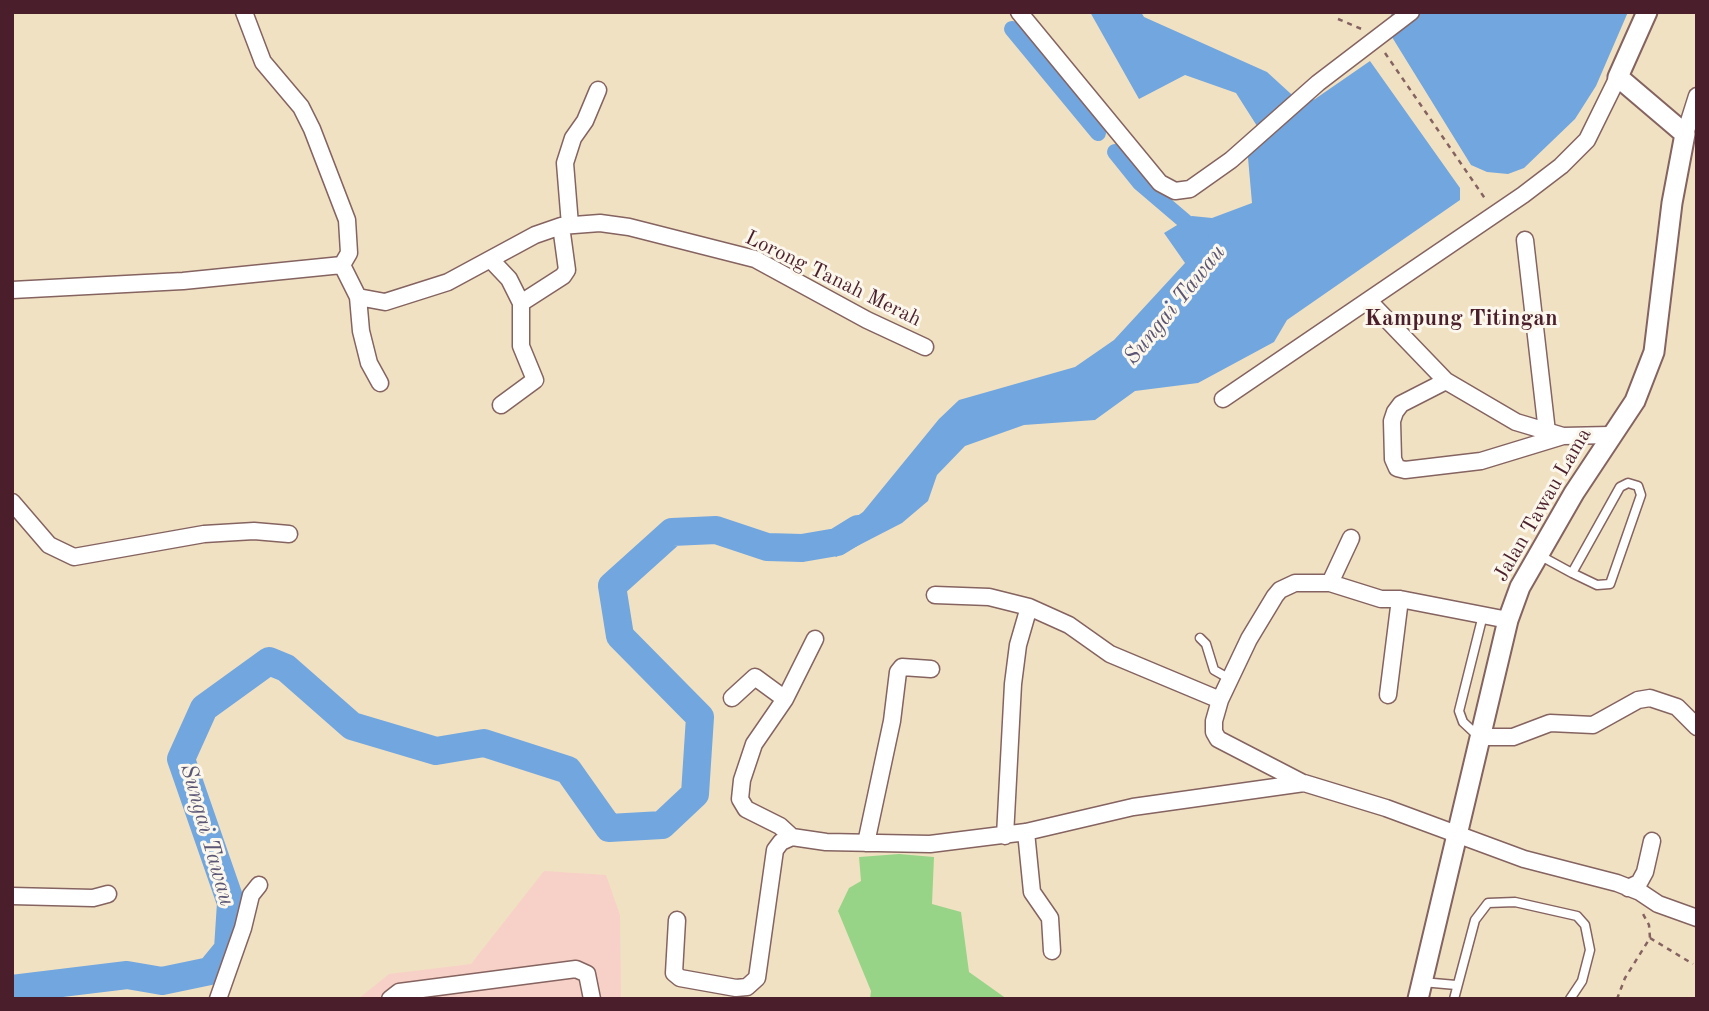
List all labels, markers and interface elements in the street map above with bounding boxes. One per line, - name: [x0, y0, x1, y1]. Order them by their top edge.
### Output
- street label: Lorong Tanah Merah: [741, 225, 925, 333]
- water label: Sungai Tawau: [1118, 239, 1232, 371]
- district label: Kampung Titingan: [1364, 305, 1558, 333]
- street label: Jalan Tawau Lama: [1489, 424, 1597, 586]
- water label: Sungai Tawau: [174, 761, 240, 909]

